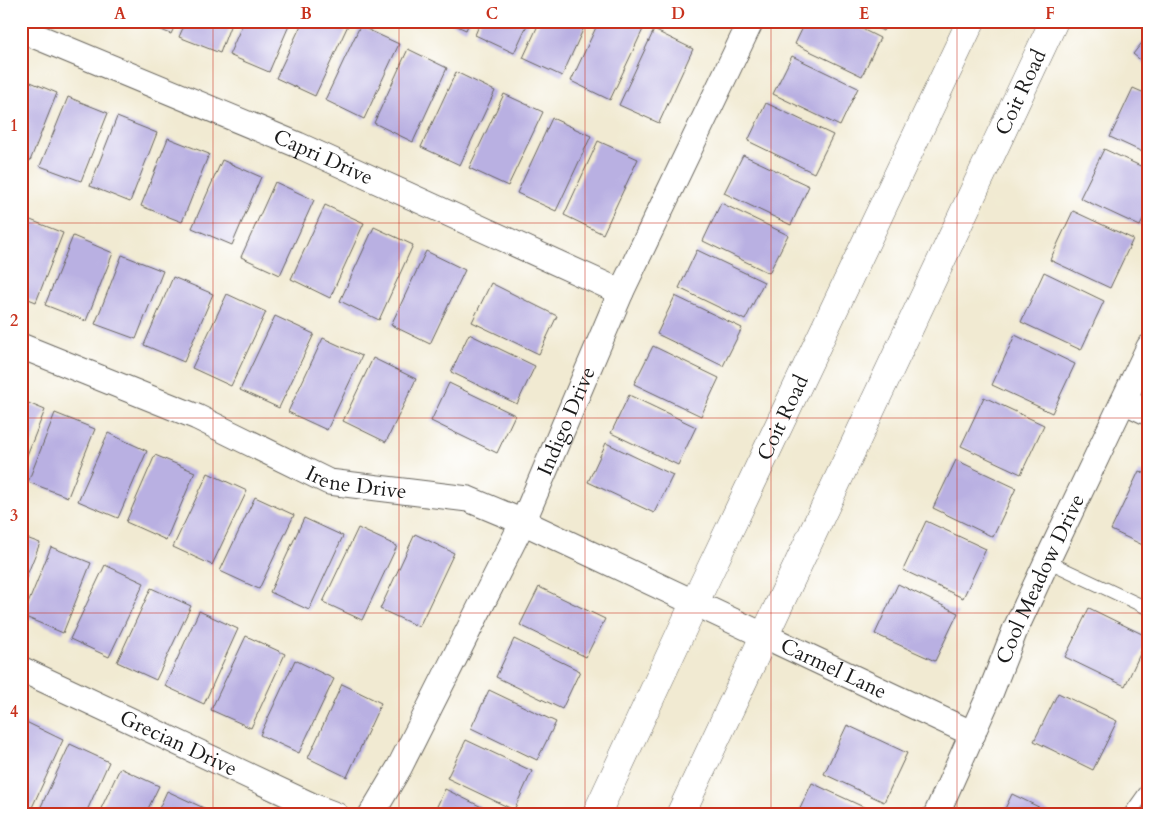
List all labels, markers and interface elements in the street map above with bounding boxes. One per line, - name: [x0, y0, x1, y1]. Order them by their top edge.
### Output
- text: A: [114, 3, 126, 25]
- text: B: [300, 3, 312, 25]
- text: C: [486, 3, 498, 25]
- text: D: [671, 3, 685, 25]
- text: E: [859, 3, 869, 25]
- text: F: [1045, 3, 1055, 25]
- street label: Coit Road: [988, 44, 1053, 140]
- text: 1: [10, 115, 18, 137]
- street label: Capri Drive: [269, 122, 378, 192]
- text: 2: [10, 310, 18, 332]
- street label: Indigo Drive: [530, 362, 602, 480]
- street label: Coit Road: [750, 370, 815, 465]
- street label: Irene Drive: [301, 458, 408, 506]
- street label: Cool Meadow Drive: [989, 489, 1091, 668]
- text: 3: [10, 505, 18, 527]
- street label: Carmel Lane: [776, 631, 892, 706]
- text: 4: [10, 701, 18, 723]
- street label: Grecian Drive: [115, 703, 242, 783]

